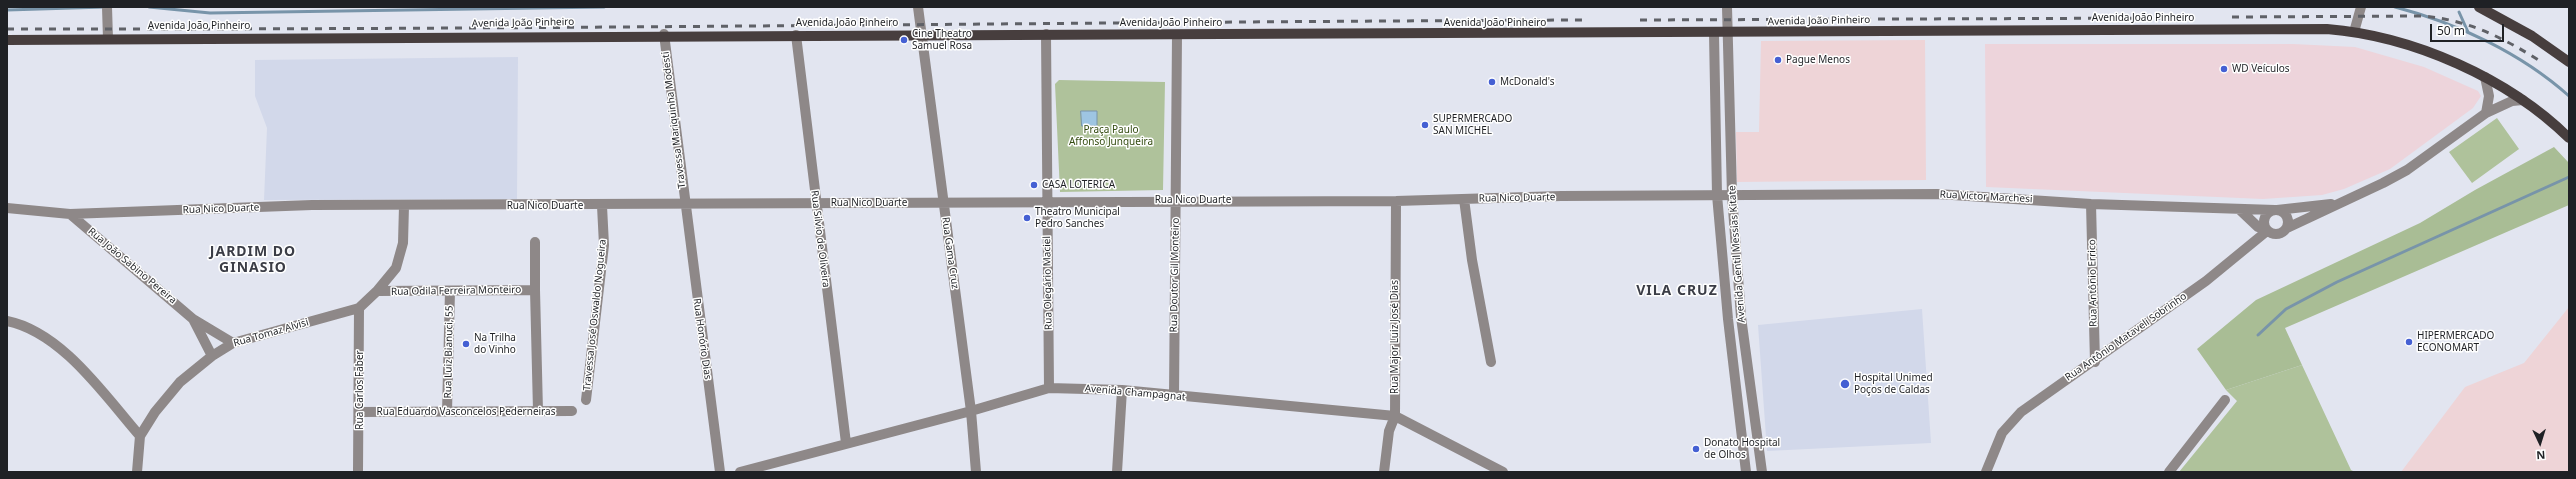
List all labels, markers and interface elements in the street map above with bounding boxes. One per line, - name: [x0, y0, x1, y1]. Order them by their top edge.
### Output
- street label: Avenida João Pinheiro: [2092, 12, 2194, 24]
- street label: Avenida João Pinheiro: [1768, 14, 1870, 28]
- street label: Avenida João Pinheiro: [472, 16, 574, 30]
- scale bar: [2432, 16, 2506, 42]
- street label: Avenida João Pinheiro: [796, 17, 898, 29]
- street label: Avenida João Pinheiro: [1120, 17, 1222, 29]
- street label: Avenida João Pinheiro: [1444, 17, 1546, 29]
- street label: Avenida João Pinheiro: [148, 20, 250, 32]
- text: 50 m: [2437, 22, 2465, 39]
- place label: Cine Theatro Samuel Rosa: [912, 28, 972, 52]
- marker: Cine Theatro Samuel Rosa: [899, 35, 909, 45]
- street label: Travessa Mariquinha Modesti: [660, 51, 688, 189]
- place label: Pague Menos: [1786, 54, 1850, 66]
- marker: Pague Menos: [1773, 55, 1783, 65]
- place label: WD Veículos: [2232, 63, 2290, 75]
- marker: WD Veículos: [2219, 64, 2229, 74]
- place label: McDonald's: [1500, 76, 1554, 88]
- marker: McDonald's: [1487, 77, 1497, 87]
- place label: SUPERMERCADO SAN MICHEL: [1433, 113, 1512, 136]
- marker: SUPERMERCADO SAN MICHEL: [1420, 120, 1430, 130]
- park label: Praça Paulo Affonso Junqueira: [1069, 124, 1153, 148]
- place label: CASA LOTERICA: [1042, 179, 1115, 191]
- marker: CASA LOTERICA: [1029, 180, 1039, 190]
- street label: Avenida Gentil Messias Kitate: [1726, 185, 1748, 323]
- street label: Rua Victor Marchesi: [1939, 189, 2033, 205]
- street label: Rua Silvio de Oliveira: [808, 190, 832, 288]
- street label: Rua Nico Duarte: [1479, 191, 1555, 205]
- street label: Rua Nico Duarte: [1155, 194, 1231, 206]
- street label: Rua Nico Duarte: [831, 197, 907, 209]
- street label: Rua Nico Duarte: [507, 200, 583, 212]
- street label: Rua Nico Duarte: [182, 202, 260, 216]
- place label: Theatro Municipal Pedro Sanches: [1035, 206, 1120, 230]
- marker: Theatro Municipal Pedro Sanches: [1022, 213, 1032, 223]
- street label: Rua Gama Cruz: [939, 216, 961, 290]
- street label: Rua Doutor Gil Monteiro: [1168, 218, 1182, 332]
- street label: Rua João Sabino Pereira: [85, 226, 179, 306]
- street label: Rua Olegário Maciel: [1041, 236, 1055, 330]
- street label: Travessa José Oswaldo Nogueira: [581, 239, 609, 391]
- street label: Rua Antônio Errico: [2086, 239, 2100, 327]
- district label: JARDIM DO GINASIO: [210, 244, 296, 276]
- street label: Rua Major Luiz José Dias: [1389, 280, 1401, 394]
- district label: VILA CRUZ: [1636, 283, 1718, 299]
- street label: Rua Odila Ferreira Monteiro: [391, 284, 521, 298]
- street label: Rua Antônio Mataveli Sobrinho: [2063, 290, 2189, 384]
- street label: Rua Honório Dias: [690, 298, 714, 380]
- street label: Rua Luiz Bianuci, 55: [442, 305, 456, 399]
- street label: Rua Tomaz Alvisi: [232, 317, 310, 349]
- place label: HIPERMERCADO ECONOMART: [2417, 330, 2494, 354]
- place label: Na Trilha do Vinho: [474, 332, 516, 356]
- marker: HIPERMERCADO ECONOMART: [2404, 337, 2414, 347]
- marker: Na Trilha do Vinho: [461, 339, 471, 349]
- street label: Rua Carlos Faber: [354, 350, 366, 430]
- place label: Hospital Unimed Poços de Caldas: [1854, 372, 1933, 396]
- marker: Hospital Unimed Poços de Caldas: [1839, 378, 1851, 390]
- street label: Avenida Champagnat: [1084, 383, 1186, 403]
- street label: Rua Eduardo Vasconcelos Pederneiras: [377, 406, 555, 418]
- north arrow: [2520, 423, 2560, 463]
- place label: Donato Hospital de Olhos: [1704, 437, 1780, 460]
- marker: Donato Hospital de Olhos: [1691, 444, 1701, 454]
- text: N: [2536, 448, 2546, 463]

